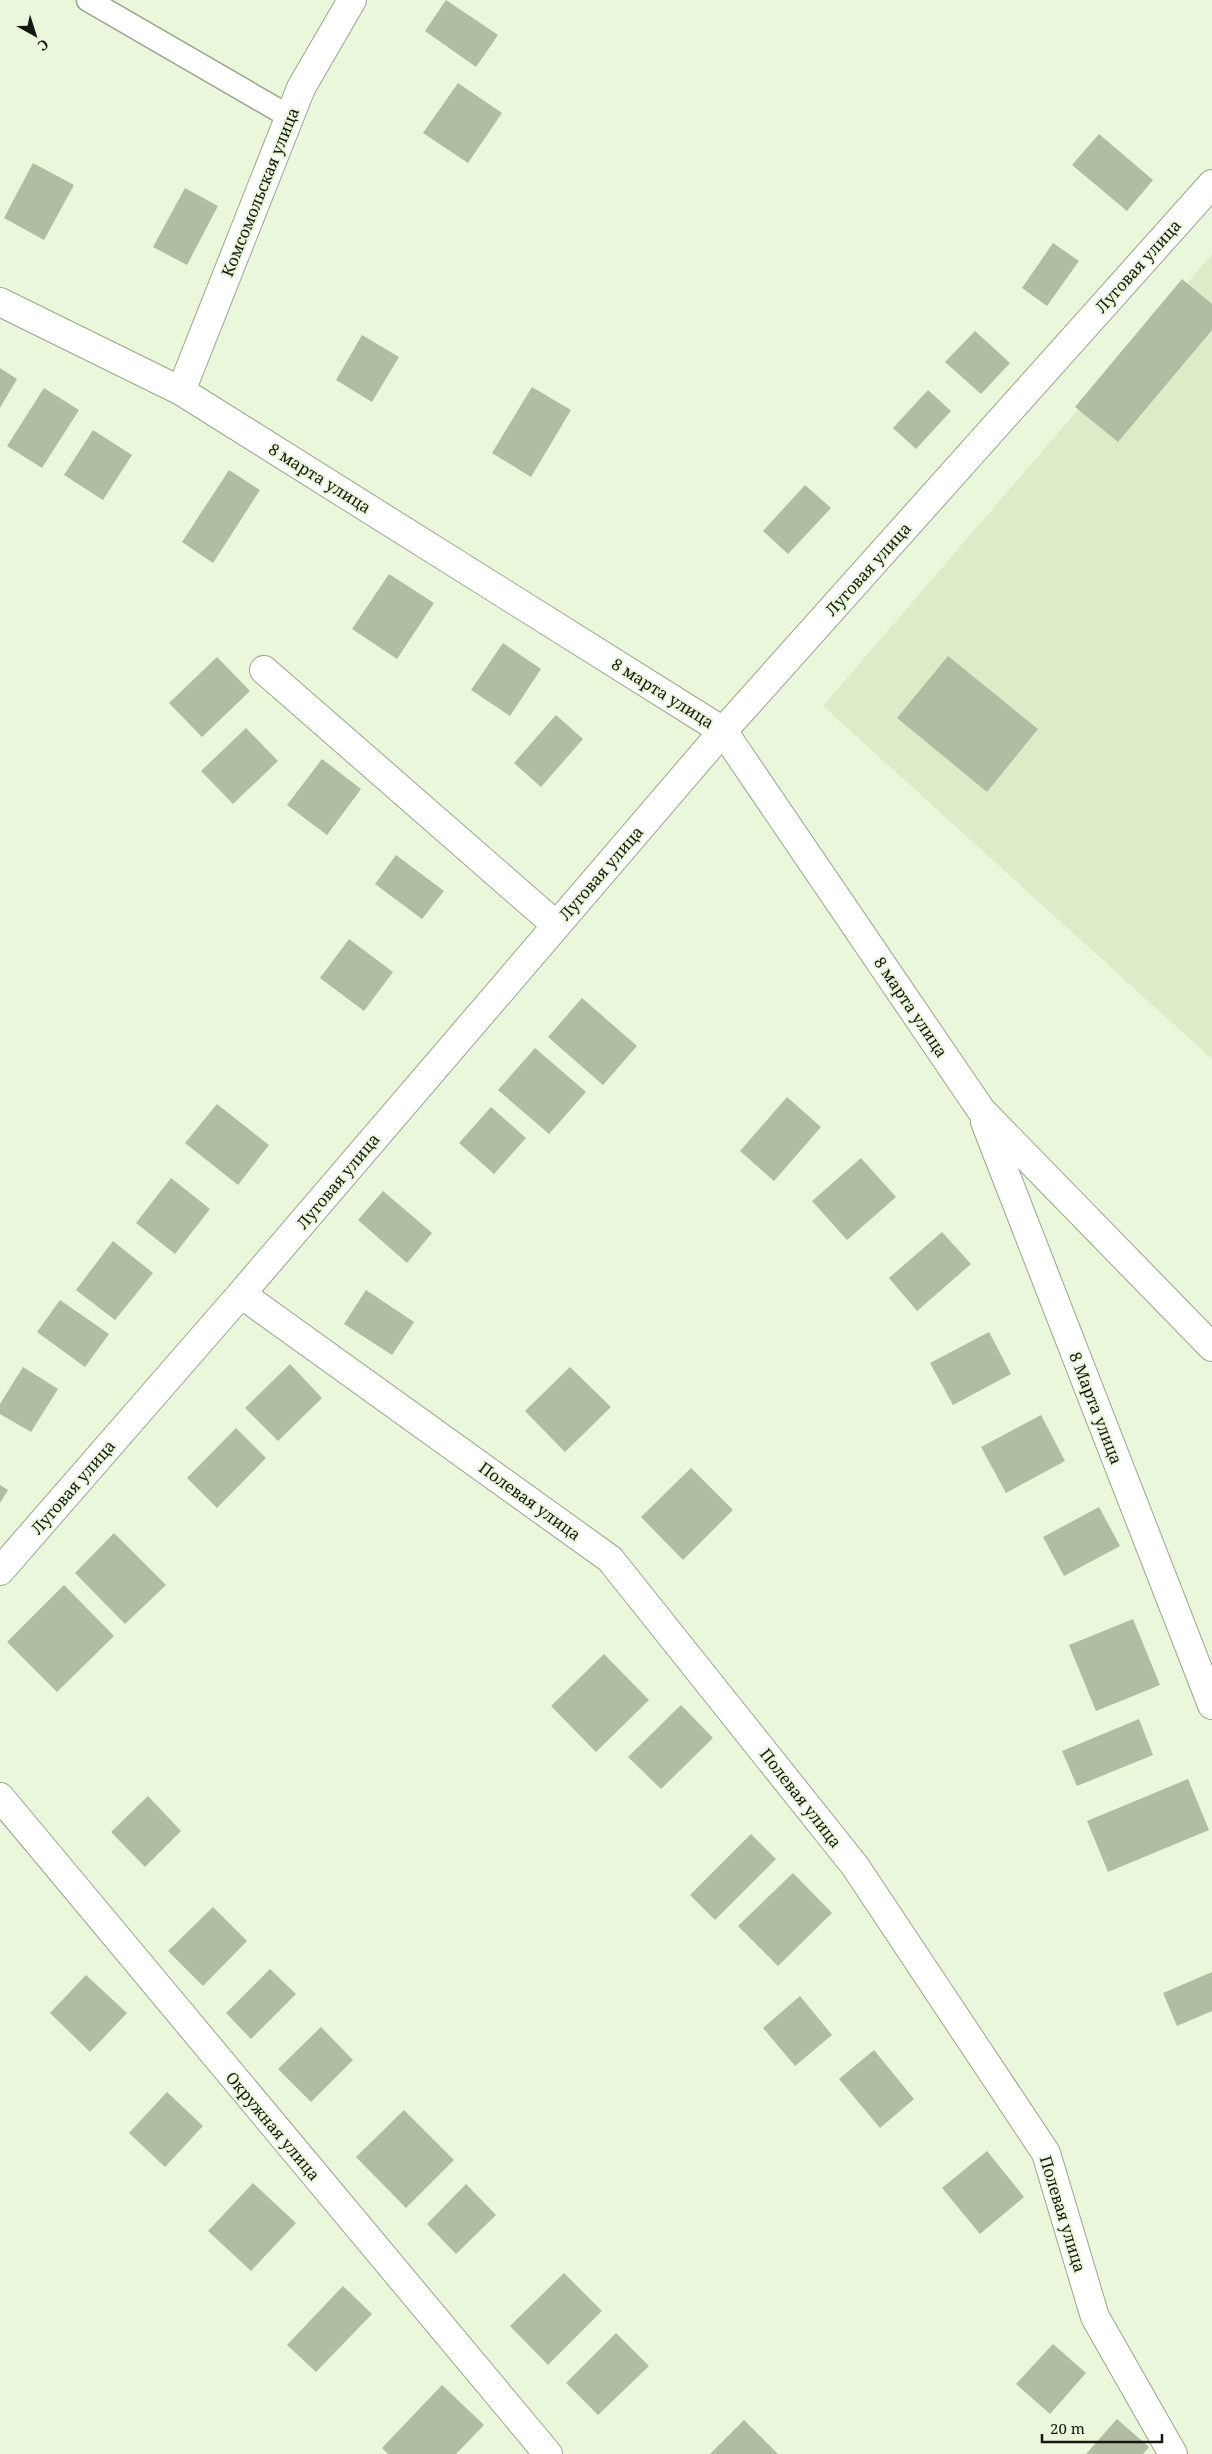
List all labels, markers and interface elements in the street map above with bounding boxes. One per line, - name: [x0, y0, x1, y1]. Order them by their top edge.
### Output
- north arrow: [10, 10, 60, 60]
- text: С: [34, 35, 53, 56]
- street label: Комсомольская улица: [216, 104, 304, 280]
- street label: Луговая улица: [1090, 215, 1186, 317]
- street label: 8 марта улица: [265, 438, 375, 518]
- street label: Луговая улица: [820, 518, 916, 620]
- street label: 8 марта улица: [608, 653, 718, 733]
- street label: Луговая улица: [554, 821, 648, 925]
- street label: 8 марта улица: [869, 952, 953, 1062]
- street label: Луговая улица: [292, 1129, 384, 1233]
- street label: 8 Марта улица: [1064, 1349, 1128, 1467]
- street label: Луговая улица: [26, 1435, 120, 1539]
- street label: Полевая улица: [475, 1457, 585, 1545]
- street label: Полевая улица: [755, 1744, 847, 1852]
- street label: Окружная улица: [221, 2067, 325, 2185]
- street label: Полевая улица: [1035, 2153, 1091, 2275]
- scale bar: [1042, 2412, 1162, 2444]
- text: 20 m: [1050, 2418, 1085, 2438]

